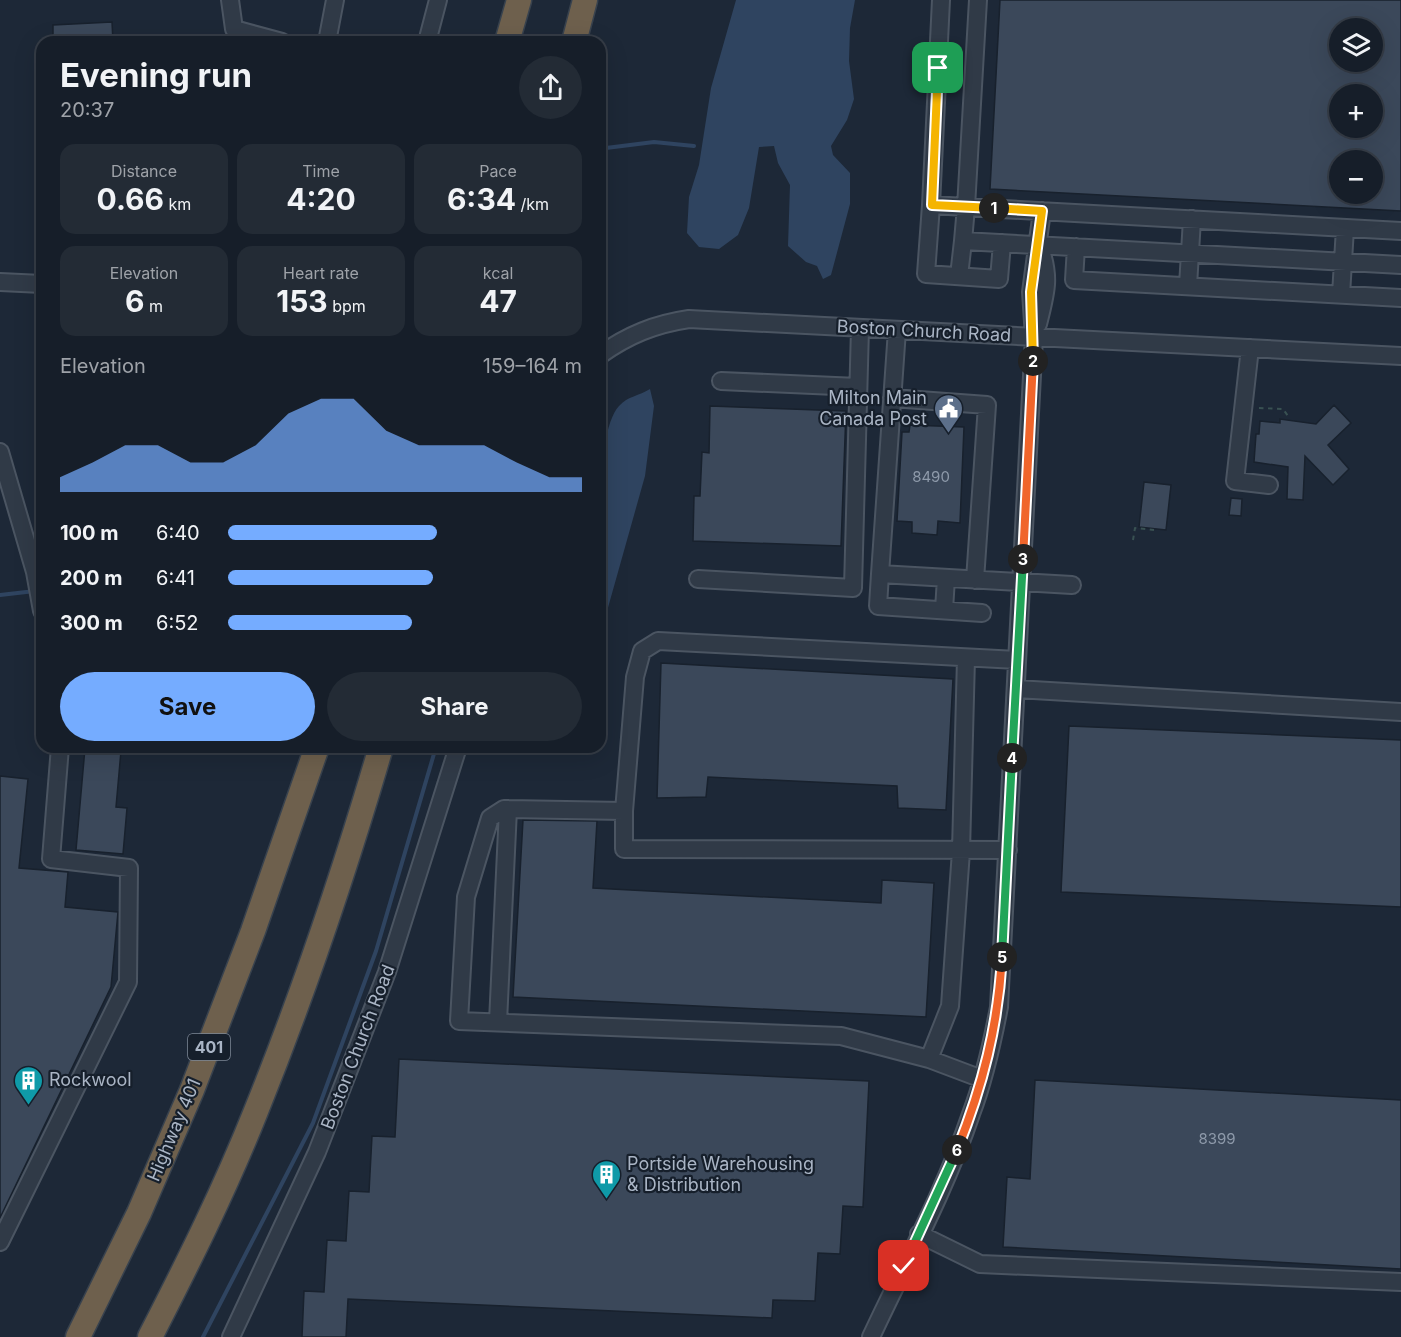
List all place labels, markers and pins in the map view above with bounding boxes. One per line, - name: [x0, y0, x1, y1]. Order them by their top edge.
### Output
- pin: [912, 42, 963, 93]
- pin: 1: [979, 193, 1009, 223]
- pin: 2: [1018, 346, 1048, 376]
- place label: Milton Main Canada Post: [819, 387, 927, 429]
- public building icon: Milton Main Canada Post: [932, 392, 964, 434]
- pin: 3: [1008, 544, 1038, 574]
- pin: 4: [997, 743, 1027, 773]
- pin: 5: [987, 942, 1017, 972]
- building icon: Rockwool: [12, 1064, 44, 1106]
- place label: Rockwool: [49, 1069, 132, 1090]
- pin: 6: [942, 1135, 972, 1165]
- place label: Portside Warehousing & Distribution: [627, 1153, 814, 1195]
- building icon: Portside Warehousing & Distribution: [590, 1158, 622, 1200]
- pin: [878, 1240, 929, 1291]

